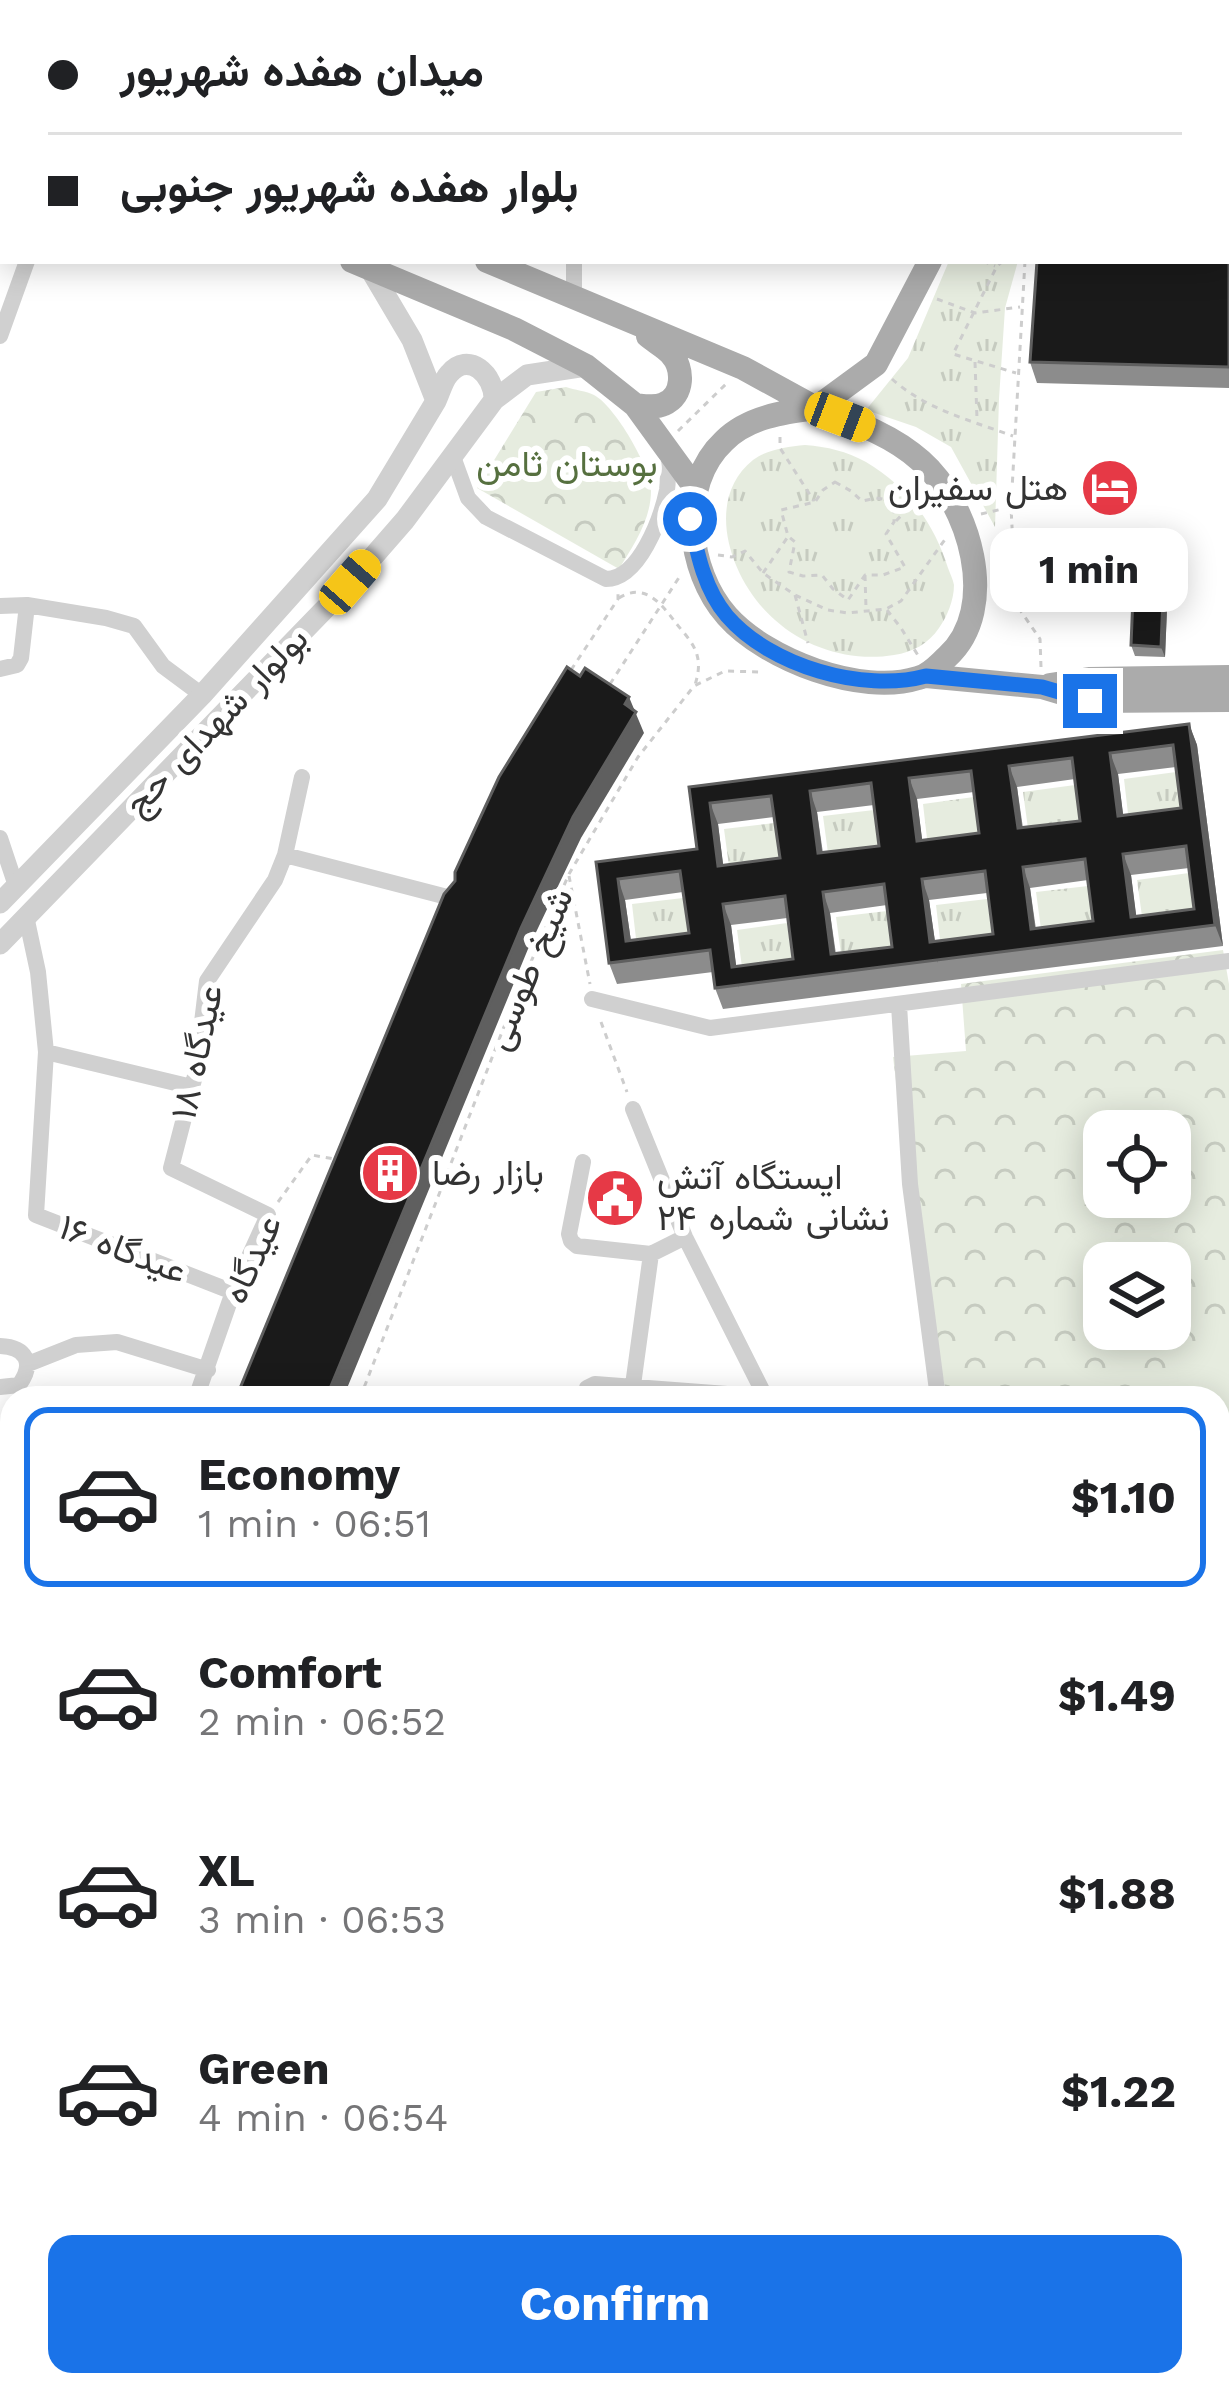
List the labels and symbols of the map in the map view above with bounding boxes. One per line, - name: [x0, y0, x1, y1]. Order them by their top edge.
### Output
- car: [800, 387, 880, 447]
- park label: بوستان ثامن: [476, 443, 658, 486]
- hotel icon: هتل سفیران: [1079, 457, 1141, 519]
- place label: هتل سفیران: [888, 467, 1068, 510]
- route start: [663, 492, 717, 546]
- callout: 1 min: [991, 527, 1189, 611]
- car: [313, 543, 387, 621]
- street label: بولوار شهدای حج: [115, 618, 320, 827]
- route end: [1063, 674, 1117, 728]
- street label: شیخ طوسی: [476, 882, 586, 1058]
- street label: عیدگاه ۱۸: [162, 981, 232, 1123]
- building icon: بازار رضا: [359, 1142, 421, 1204]
- place label: بازار رضا: [432, 1152, 544, 1195]
- place label: ایستگاه آتش نشانی شماره ۲۴: [657, 1156, 889, 1240]
- public building icon: ایستگاه آتش نشانی شماره ۲۴: [584, 1167, 646, 1229]
- street label: عیدگاه ۱۶: [53, 1206, 193, 1292]
- street label: عیدگاه: [213, 1208, 291, 1310]

